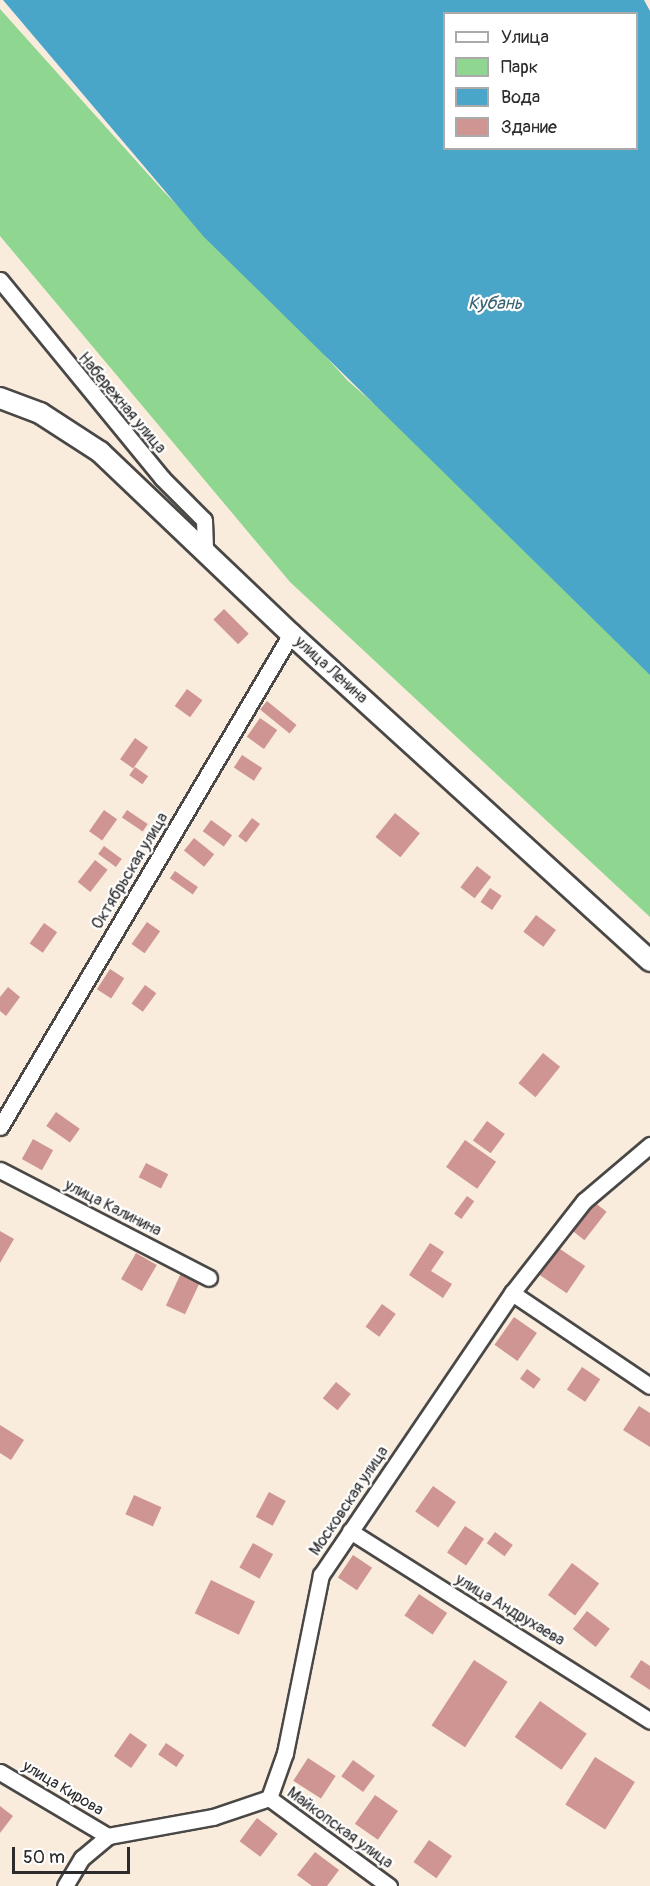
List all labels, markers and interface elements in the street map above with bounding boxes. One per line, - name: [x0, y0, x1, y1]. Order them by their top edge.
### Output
- legend: [443, 12, 638, 150]
- text: Улица: [501, 26, 549, 49]
- text: Парк: [501, 56, 538, 79]
- text: Вода: [501, 86, 540, 109]
- text: Здание: [501, 116, 557, 139]
- water label: Кубань: [468, 293, 522, 315]
- street label: Набережная улица: [74, 349, 170, 457]
- street label: улица Ленина: [291, 632, 371, 708]
- street label: Октябрьская улица: [88, 809, 172, 933]
- street label: улица Калинина: [61, 1175, 165, 1241]
- street label: Московская улица: [305, 1443, 393, 1559]
- street label: улица Андрухаева: [452, 1570, 568, 1650]
- street label: улица Кирова: [19, 1756, 107, 1820]
- street label: Майкопская улица: [283, 1783, 397, 1873]
- scale bar: [15, 1835, 134, 1873]
- text: 50 m: [23, 1846, 65, 1869]

